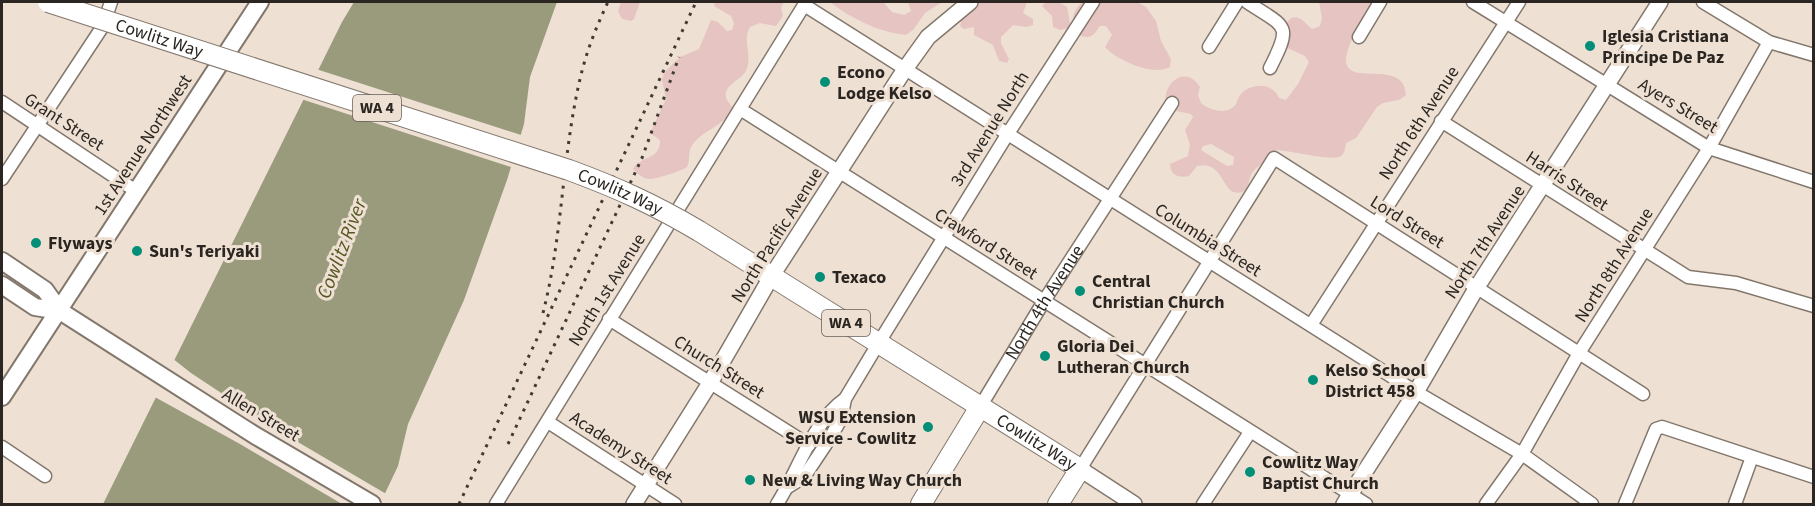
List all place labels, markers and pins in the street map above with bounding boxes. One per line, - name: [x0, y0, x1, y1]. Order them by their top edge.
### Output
- place label: Iglesia Cristiana Principe De Paz: [1602, 24, 1729, 70]
- marker: Iglesia Cristiana Principe De Paz: [1583, 39, 1597, 53]
- place label: Econo Lodge Kelso: [837, 60, 932, 106]
- marker: Econo Lodge Kelso: [818, 75, 832, 89]
- place label: Flyways: [48, 231, 113, 256]
- marker: Flyways: [29, 236, 43, 250]
- place label: Sun's Teriyaki: [149, 239, 260, 264]
- marker: Sun's Teriyaki: [130, 244, 144, 258]
- place label: Texaco: [832, 265, 886, 290]
- place label: Central Christian Church: [1092, 269, 1224, 315]
- marker: Texaco: [813, 270, 827, 284]
- marker: Central Christian Church: [1073, 284, 1087, 298]
- place label: Gloria Dei Lutheran Church: [1057, 334, 1190, 380]
- marker: Gloria Dei Lutheran Church: [1038, 349, 1052, 363]
- place label: Kelso School District 458: [1325, 358, 1426, 404]
- marker: Kelso School District 458: [1306, 373, 1320, 387]
- place label: WSU Extension Service - Cowlitz: [785, 405, 916, 451]
- marker: WSU Extension Service - Cowlitz: [921, 420, 935, 434]
- place label: Cowlitz Way Baptist Church: [1262, 450, 1379, 496]
- marker: Cowlitz Way Baptist Church: [1243, 465, 1257, 479]
- place label: New & Living Way Church: [762, 468, 962, 493]
- marker: New & Living Way Church: [743, 473, 757, 487]

